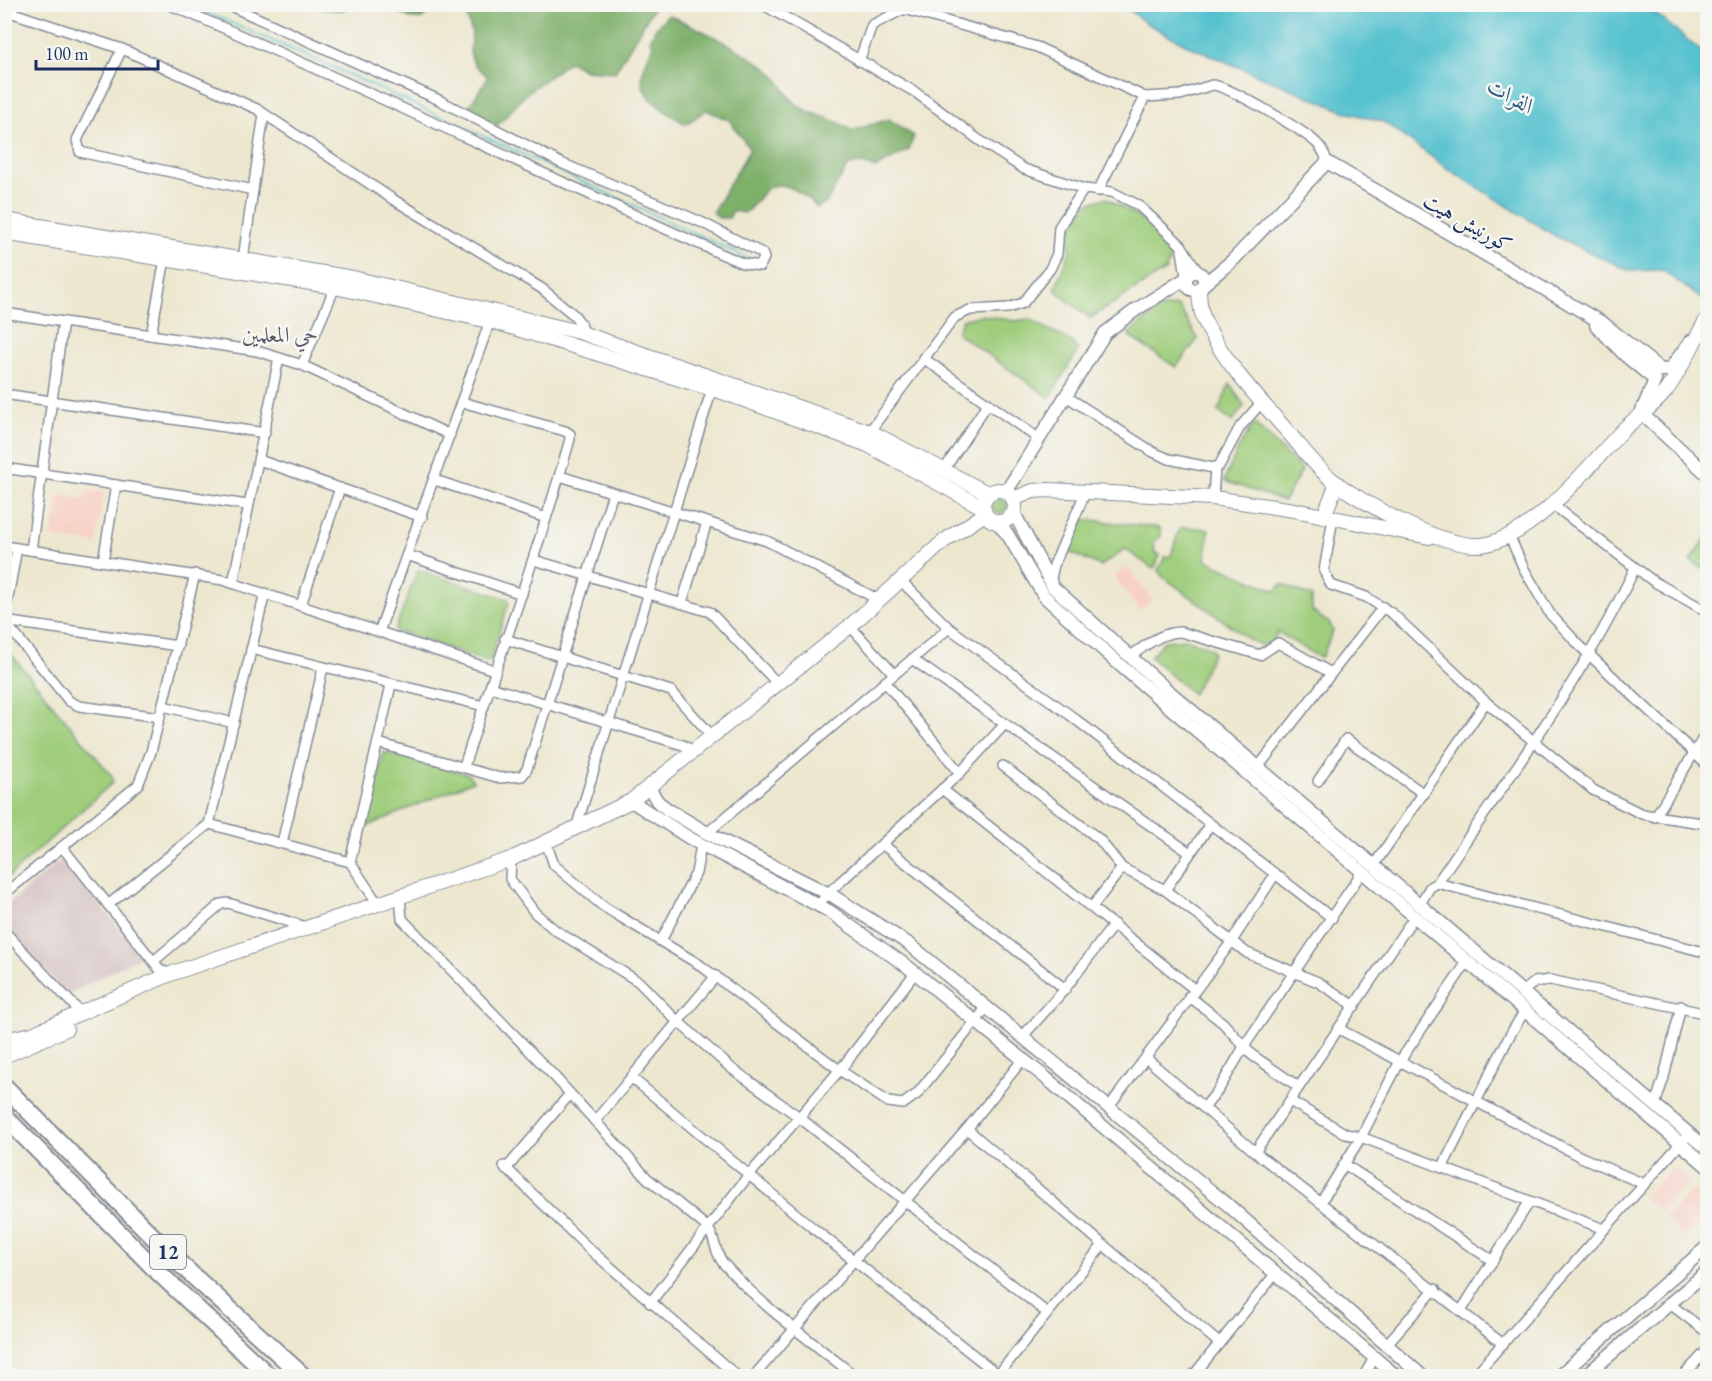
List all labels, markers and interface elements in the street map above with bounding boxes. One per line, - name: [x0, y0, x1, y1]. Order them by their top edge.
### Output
- scale bar: [36, 33, 158, 71]
- text: 100 m: [45, 42, 89, 65]
- water label: الفرات: [1482, 71, 1540, 121]
- street label: كورنيش هيت: [1418, 186, 1517, 259]
- district label: حي المعلمين: [242, 320, 318, 353]
- road number: 12: [150, 1235, 186, 1269]

